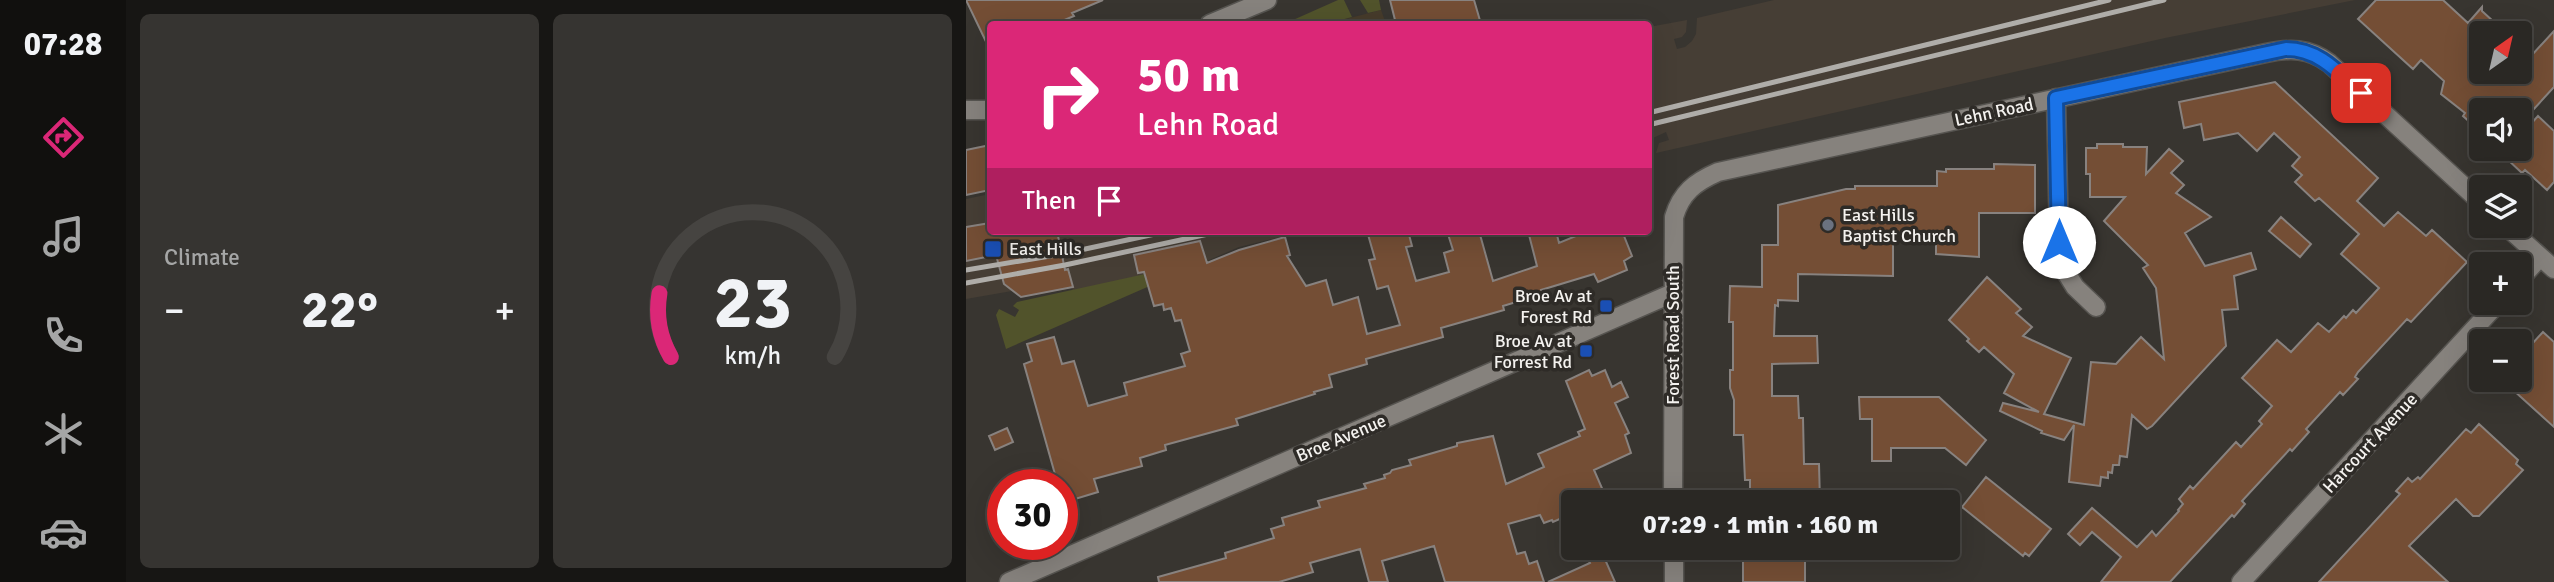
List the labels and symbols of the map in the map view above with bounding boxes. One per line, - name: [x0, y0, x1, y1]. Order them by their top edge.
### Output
- north arrow: [2469, 21, 2532, 84]
- pin: [2331, 63, 2391, 123]
- street label: Lehn Road: [1953, 93, 2035, 131]
- place label: East Hills Baptist Church: [1842, 204, 1956, 247]
- position arrow: [2022, 205, 2096, 279]
- marker: East Hills Baptist Church: [1820, 217, 1836, 233]
- place label: East Hills: [1009, 238, 1082, 260]
- marker: East Hills: [983, 239, 1003, 259]
- street label: Forest Road South: [1662, 265, 1684, 405]
- place label: Broe Av at Forest Rd: [1515, 285, 1592, 328]
- marker: Broe Av at Forest Rd: [1598, 298, 1614, 314]
- place label: Broe Av at Forrest Rd: [1494, 330, 1572, 373]
- marker: Broe Av at Forrest Rd: [1578, 343, 1594, 359]
- street label: Harcourt Avenue: [2318, 388, 2422, 498]
- street label: Broe Avenue: [1293, 409, 1389, 467]
- speed limit sign: 30: [987, 469, 1078, 560]

